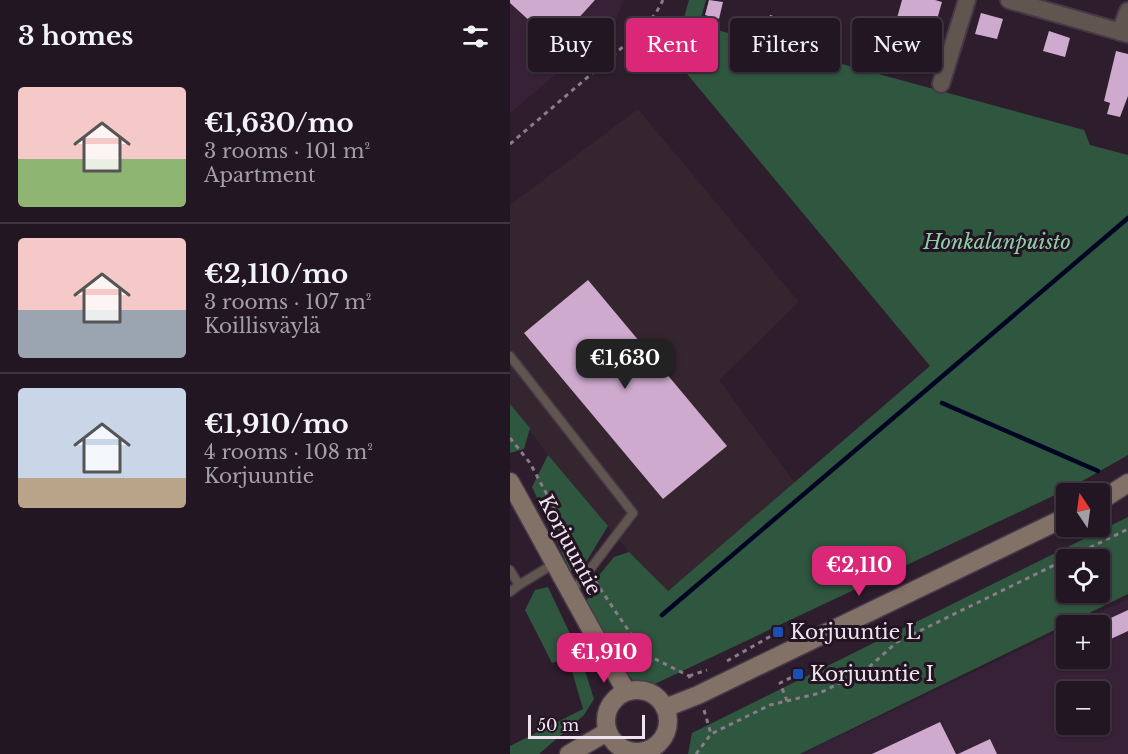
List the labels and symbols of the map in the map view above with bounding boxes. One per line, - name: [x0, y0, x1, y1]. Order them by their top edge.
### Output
- park label: Honkalanpuisto: [922, 230, 1071, 254]
- pin: €1,630: [576, 339, 674, 390]
- north arrow: [1056, 483, 1110, 537]
- street label: Korjuuntie: [534, 491, 606, 599]
- pin: €2,110: [810, 546, 908, 597]
- place label: Korjuuntie L: [790, 620, 921, 644]
- marker: Korjuuntie L: [771, 625, 785, 639]
- pin: €1,910: [555, 633, 653, 684]
- place label: Korjuuntie I: [810, 662, 934, 686]
- marker: Korjuuntie I: [791, 667, 805, 681]
- scale bar: [528, 712, 645, 740]

